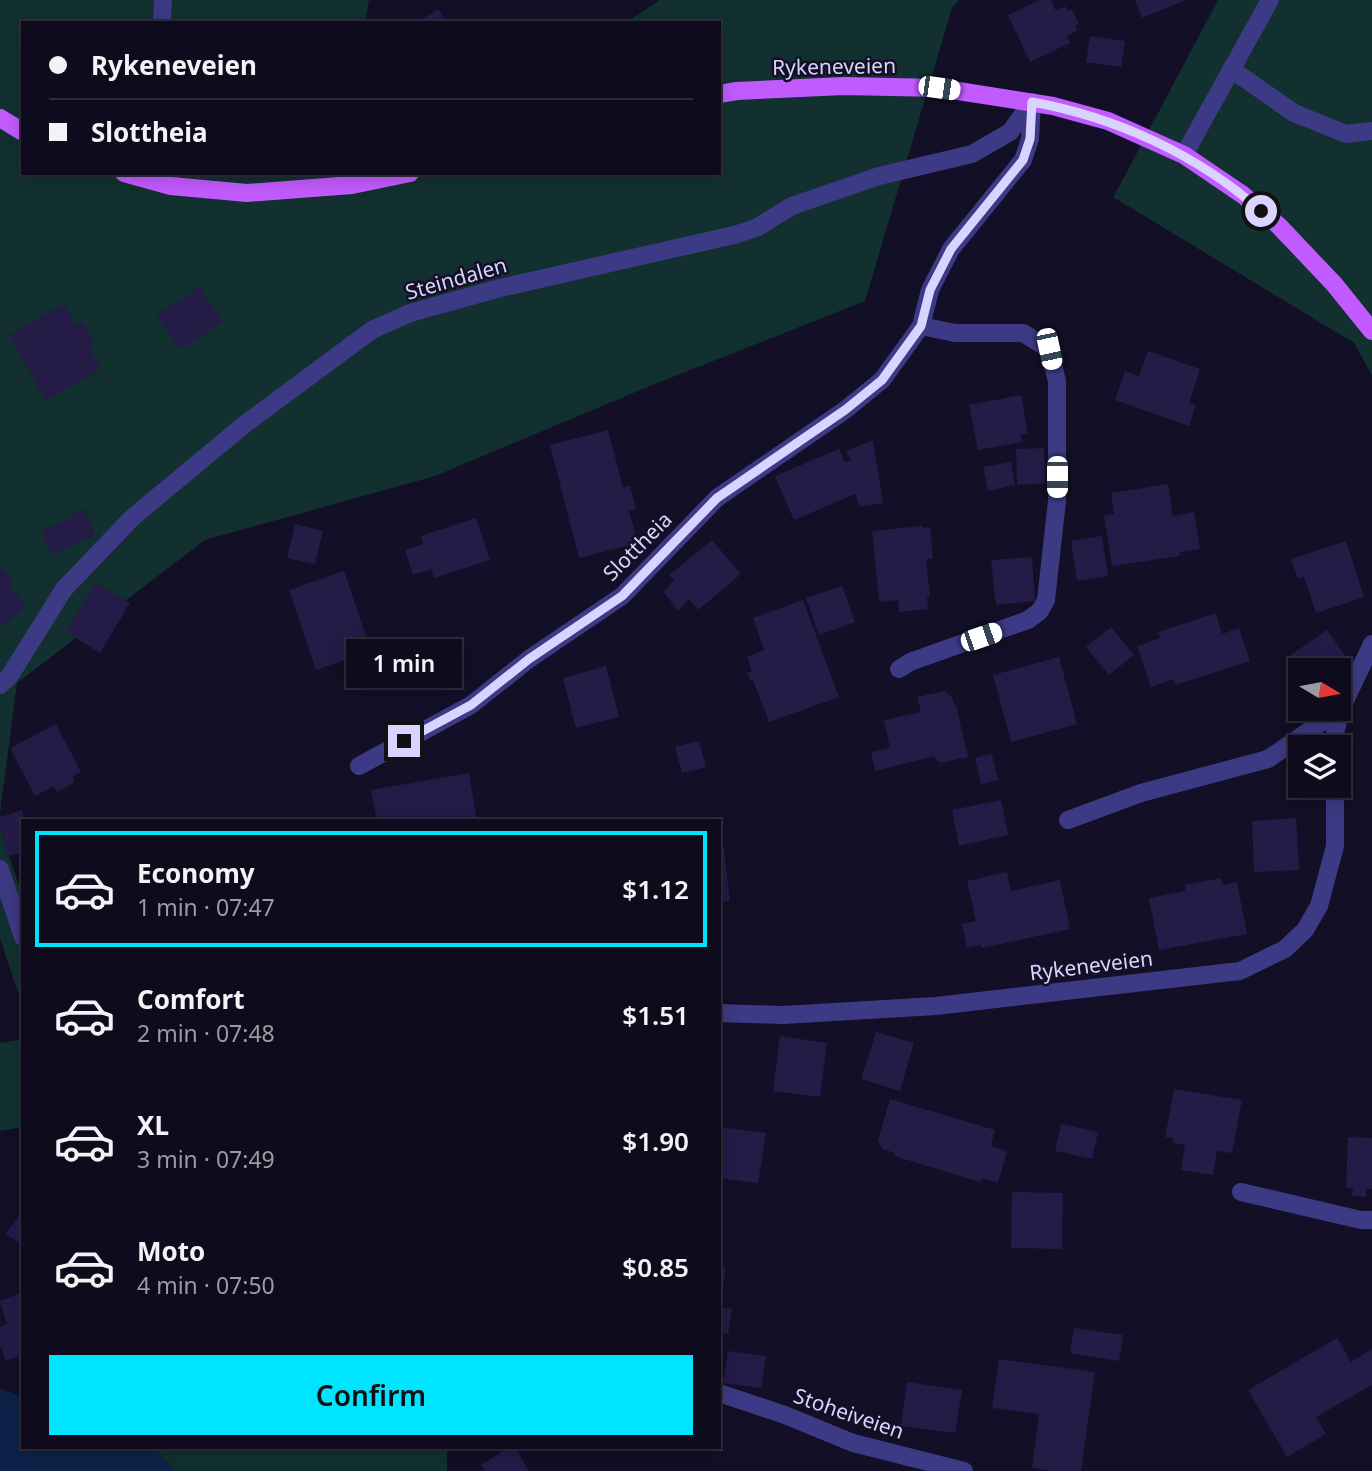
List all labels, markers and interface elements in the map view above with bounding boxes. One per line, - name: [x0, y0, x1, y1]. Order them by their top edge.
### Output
- text: Rykeneveien: [91, 47, 257, 83]
- street label: Rykeneveien: [772, 51, 896, 81]
- car: [917, 75, 962, 101]
- text: Slottheia: [91, 114, 208, 150]
- route start: [1245, 195, 1277, 227]
- street label: Steindalen: [402, 250, 510, 306]
- car: [1035, 326, 1064, 372]
- car: [1047, 456, 1068, 498]
- street label: Slottheia: [596, 505, 678, 587]
- car: [958, 620, 1005, 654]
- callout: 1 min: [346, 640, 462, 688]
- text: 1 min: [373, 647, 435, 679]
- north arrow: [1288, 658, 1351, 721]
- map controls: [1288, 658, 1351, 798]
- route end: [388, 725, 420, 757]
- button: layers: [1288, 735, 1351, 798]
- text: Economy: [137, 855, 255, 891]
- icon: car: [53, 858, 116, 921]
- text: $1.12: [622, 871, 689, 907]
- text: 1 min · 07:47: [137, 891, 275, 923]
- street label: Rykeneveien: [1028, 944, 1154, 986]
- text: Comfort: [137, 981, 245, 1017]
- icon: car: [53, 984, 116, 1047]
- text: $1.51: [622, 997, 689, 1033]
- text: 2 min · 07:48: [137, 1017, 275, 1049]
- text: XL: [137, 1107, 169, 1143]
- icon: car: [53, 1110, 116, 1173]
- text: $1.90: [622, 1123, 689, 1159]
- text: 3 min · 07:49: [137, 1143, 275, 1175]
- text: Moto: [137, 1233, 205, 1269]
- icon: car: [53, 1236, 116, 1299]
- text: $0.85: [622, 1249, 689, 1285]
- text: 4 min · 07:50: [137, 1269, 275, 1301]
- button: Confirm: [49, 1355, 693, 1435]
- street label: Stoheiveien: [790, 1381, 908, 1445]

